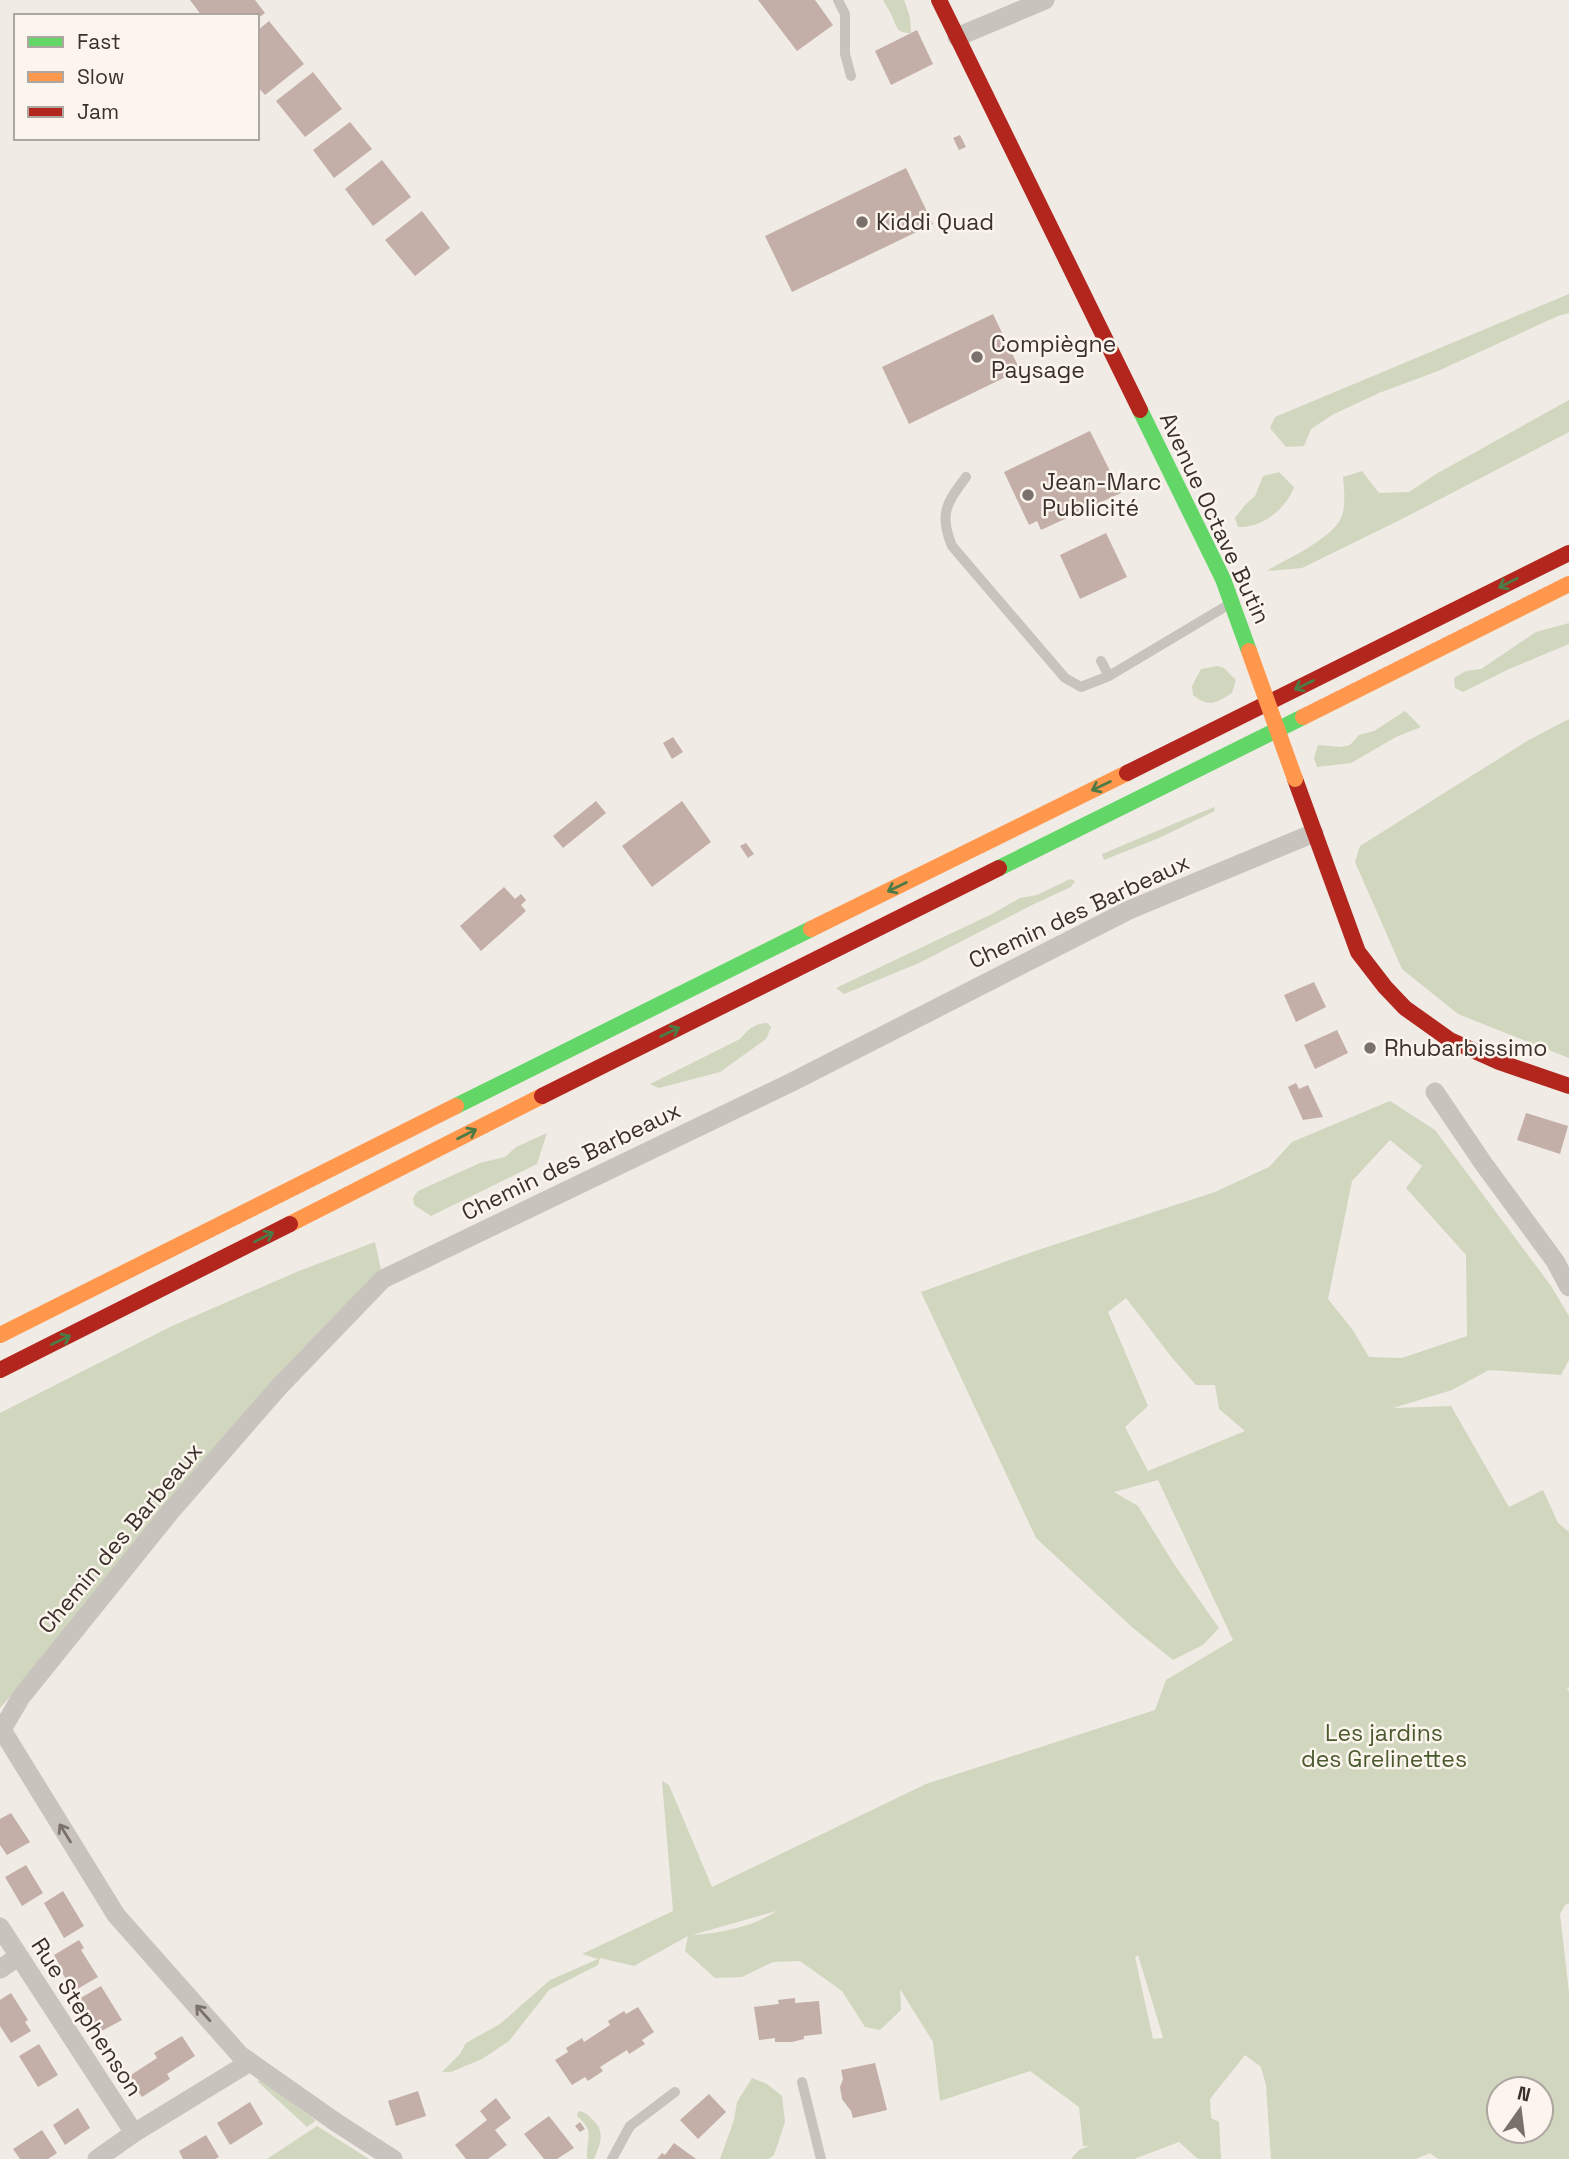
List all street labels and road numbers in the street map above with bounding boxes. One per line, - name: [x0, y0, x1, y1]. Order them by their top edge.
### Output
- street label: Avenue Octave Butin: [1153, 407, 1277, 629]
- street label: Chemin des Barbeaux: [964, 847, 1194, 975]
- street label: Chemin des Barbeaux: [456, 1095, 686, 1227]
- street label: Chemin des Barbeaux: [31, 1436, 209, 1640]
- street label: Rue Stephenson: [25, 1932, 149, 2102]

